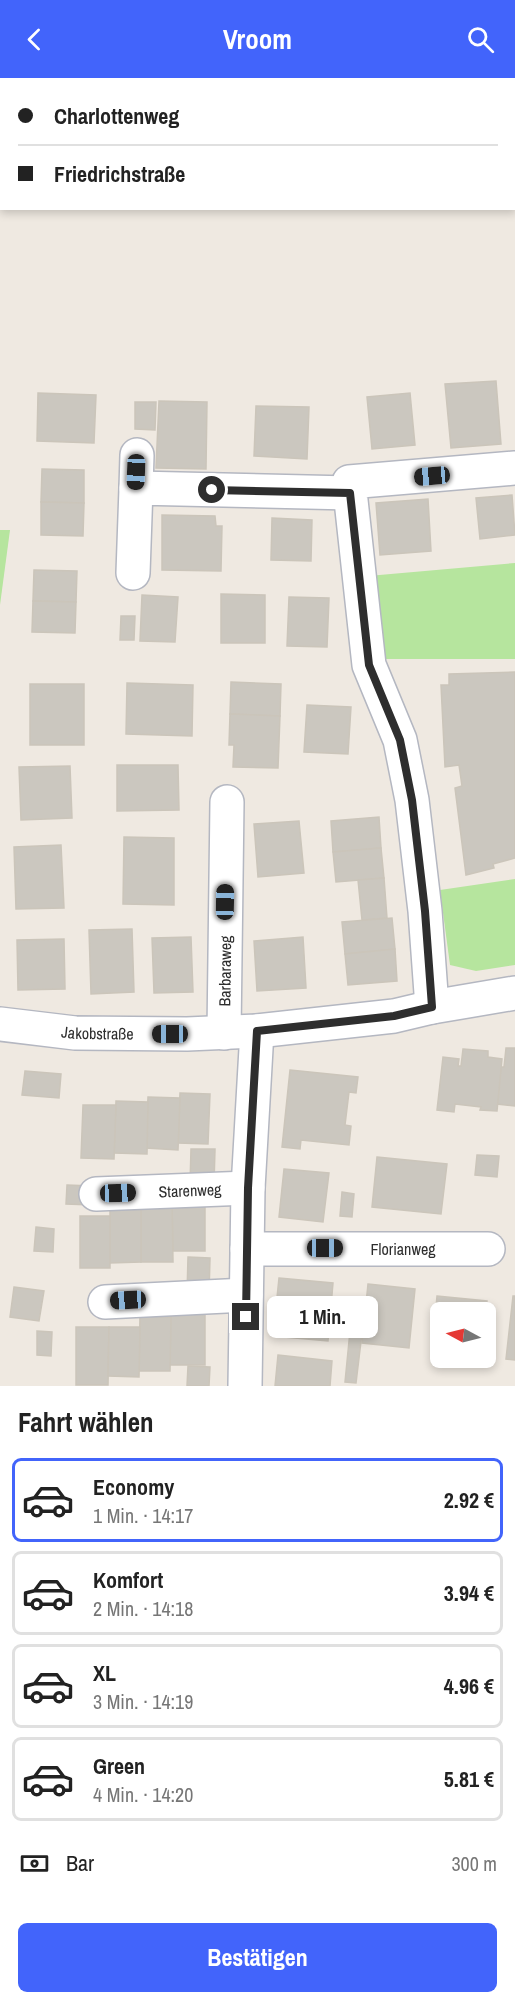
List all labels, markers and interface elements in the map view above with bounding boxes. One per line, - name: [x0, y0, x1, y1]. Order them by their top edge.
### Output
- text: Vroom: [223, 21, 292, 57]
- icon: back: [18, 23, 51, 56]
- icon: search: [464, 23, 497, 56]
- text: Charlottenweg: [54, 101, 179, 131]
- text: Friedrichstraße: [54, 159, 185, 189]
- car: [126, 454, 146, 490]
- car: [413, 465, 451, 487]
- route start: [198, 476, 225, 503]
- car: [216, 884, 234, 920]
- street label: Barbaraweg: [213, 935, 236, 1007]
- street label: Jakobstraße: [60, 1020, 134, 1045]
- car: [152, 1025, 188, 1043]
- street label: Starenweg: [158, 1178, 222, 1203]
- car: [100, 1183, 136, 1203]
- street label: Florianweg: [371, 1238, 436, 1260]
- car: [307, 1239, 343, 1257]
- car: [110, 1290, 146, 1310]
- callout: 1 Min.: [267, 1296, 378, 1338]
- north arrow: [430, 1302, 496, 1368]
- map controls: [430, 1302, 496, 1368]
- route end: [232, 1303, 259, 1330]
- text: 1 Min.: [299, 1303, 346, 1330]
- text: Fahrt wählen: [18, 1404, 154, 1440]
- text: Economy: [93, 1472, 174, 1502]
- icon: car: [21, 1473, 75, 1527]
- text: 2.92 €: [444, 1485, 494, 1515]
- text: 1 Min. · 14:17: [93, 1502, 193, 1529]
- text: Komfort: [93, 1565, 163, 1595]
- icon: car: [21, 1566, 75, 1620]
- text: 3.94 €: [444, 1578, 494, 1608]
- text: 2 Min. · 14:18: [93, 1595, 193, 1622]
- text: XL: [93, 1658, 116, 1688]
- icon: car: [21, 1659, 75, 1713]
- text: 4.96 €: [444, 1671, 494, 1701]
- text: 3 Min. · 14:19: [93, 1688, 193, 1715]
- text: Green: [93, 1751, 145, 1781]
- icon: car: [21, 1752, 75, 1806]
- text: 5.81 €: [444, 1764, 494, 1794]
- text: 4 Min. · 14:20: [93, 1781, 193, 1808]
- icon: cash: [18, 1847, 51, 1880]
- text: Bar: [66, 1848, 94, 1878]
- text: 300 m: [451, 1850, 497, 1877]
- button: Bestätigen: [18, 1923, 497, 1992]

